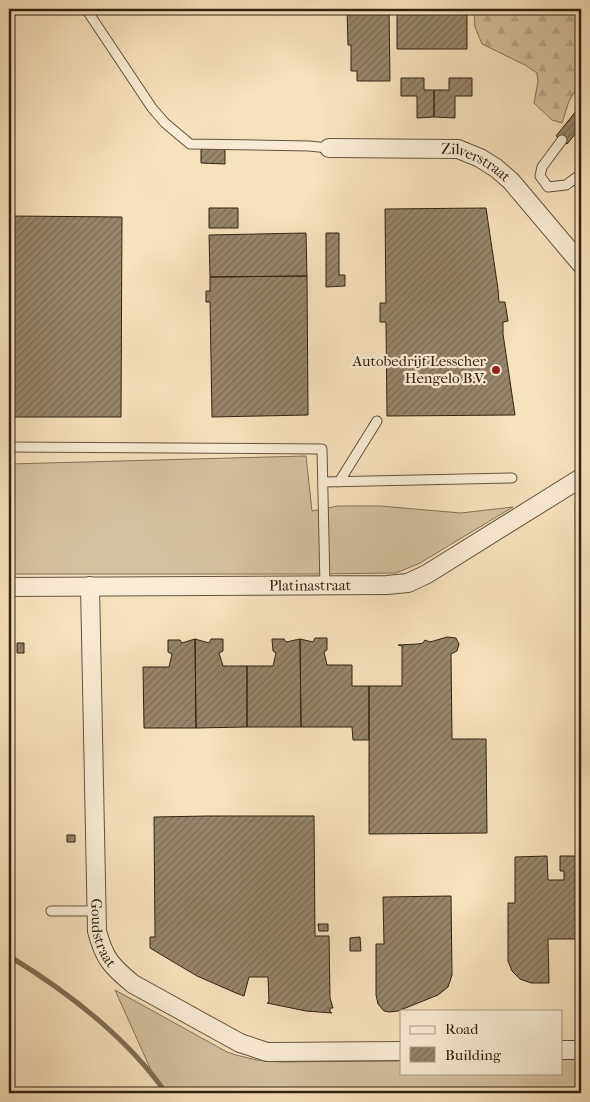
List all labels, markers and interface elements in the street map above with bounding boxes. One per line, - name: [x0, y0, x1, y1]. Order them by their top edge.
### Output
- street label: Zilverstraat: [441, 140, 515, 186]
- place label: Autobedrijf Lesscher Hengelo B.V.: [352, 352, 487, 387]
- marker: Autobedrijf Lesscher Hengelo B.V.: [490, 364, 502, 376]
- street label: Platinastraat: [269, 576, 352, 595]
- street label: Goudstraat: [87, 898, 120, 972]
- legend: [400, 1010, 562, 1074]
- text: Road: [445, 1020, 479, 1038]
- text: Building: [445, 1046, 502, 1064]

